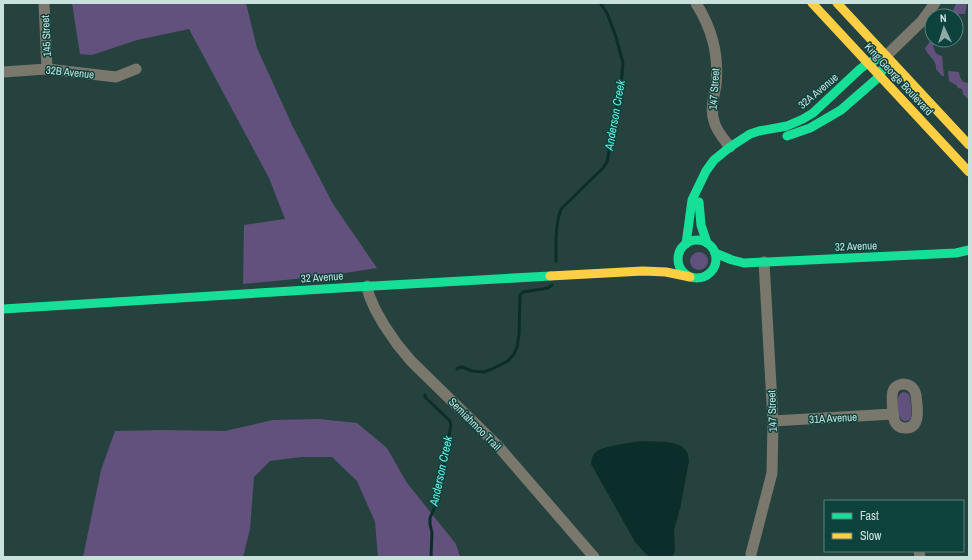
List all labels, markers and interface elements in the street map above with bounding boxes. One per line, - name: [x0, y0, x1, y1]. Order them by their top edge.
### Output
- north arrow: [924, 8, 964, 48]
- text: N: [940, 11, 947, 25]
- street label: 145 Street: [38, 14, 54, 57]
- street label: King George Boulevard: [862, 40, 936, 118]
- street label: 32B Avenue: [45, 63, 95, 81]
- street label: 147 Street: [706, 67, 722, 110]
- street label: 32A Avenue: [795, 70, 841, 112]
- water label: Anderson Creek: [601, 78, 629, 152]
- street label: 32 Avenue: [835, 238, 877, 254]
- street label: 32 Avenue: [300, 269, 344, 285]
- street label: 147 Street: [764, 389, 780, 432]
- street label: Semiahmoo Trail: [446, 395, 504, 453]
- street label: 31A Avenue: [809, 410, 857, 426]
- water label: Anderson Creek: [426, 434, 456, 508]
- legend: [824, 500, 964, 552]
- text: Fast: [860, 508, 879, 524]
- text: Slow: [860, 528, 882, 544]

